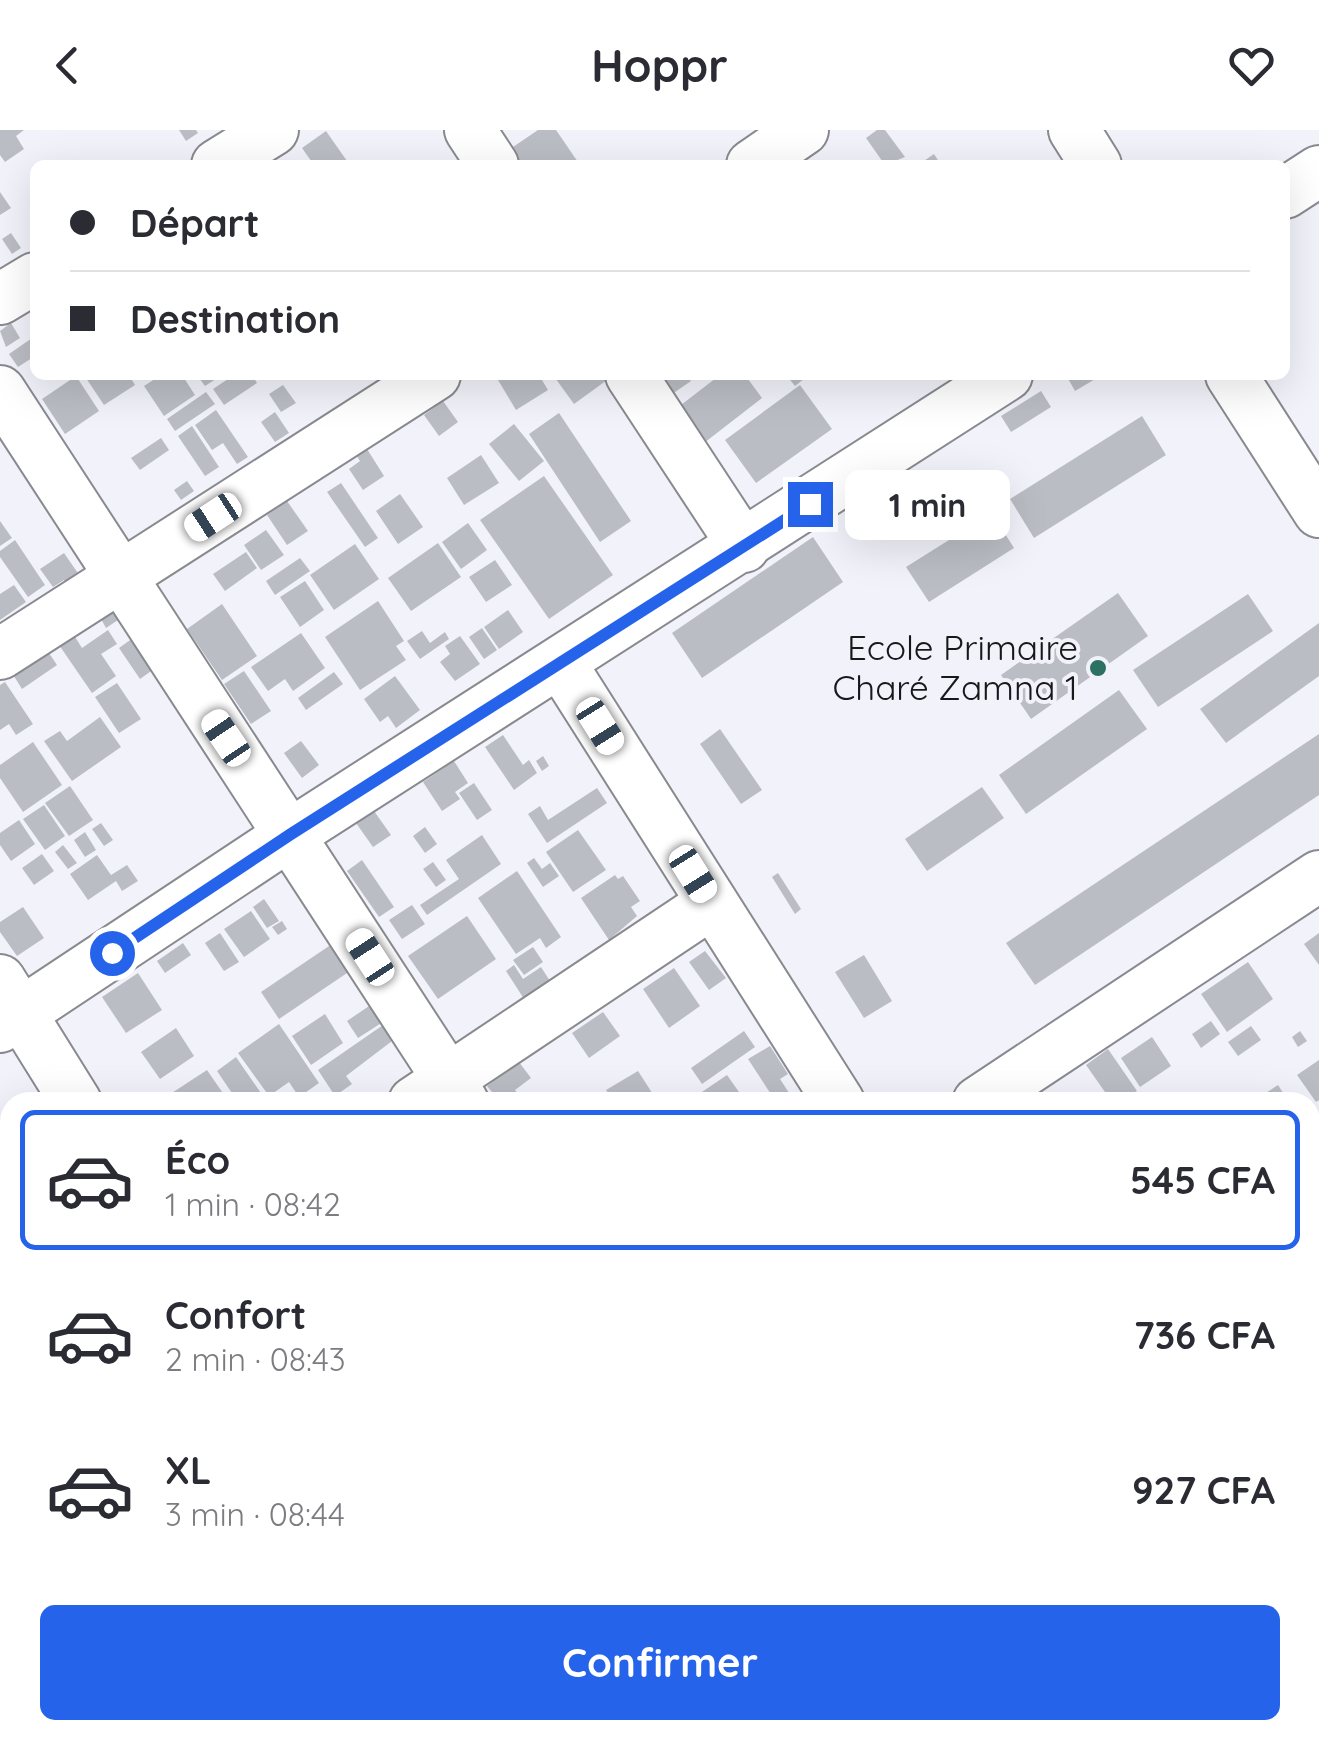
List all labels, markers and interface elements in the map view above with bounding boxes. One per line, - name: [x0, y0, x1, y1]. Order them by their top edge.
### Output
- text: Hoppr: [591, 37, 728, 93]
- icon: back: [40, 38, 95, 93]
- icon: heart: [1224, 38, 1279, 93]
- text: Départ: [130, 199, 260, 247]
- text: Destination: [130, 295, 340, 343]
- callout: 1 min: [845, 469, 1010, 539]
- route end: [788, 482, 833, 527]
- text: 1 min: [889, 485, 966, 525]
- car: [180, 488, 246, 546]
- place label: Ecole Primaire Charé Zamna 1: [832, 625, 1078, 709]
- marker: Ecole Primaire Charé Zamna 1: [1087, 657, 1109, 679]
- car: [571, 693, 629, 759]
- car: [197, 705, 255, 771]
- car: [664, 841, 722, 907]
- car: [341, 924, 399, 990]
- route start: [90, 931, 135, 976]
- icon: car: [45, 1135, 135, 1225]
- text: Éco: [165, 1136, 230, 1184]
- text: 545 CFA: [1130, 1156, 1275, 1204]
- text: 1 min · 08:42: [165, 1184, 341, 1224]
- icon: car: [45, 1290, 135, 1380]
- text: Confort: [165, 1291, 306, 1339]
- text: 736 CFA: [1134, 1311, 1275, 1359]
- text: 2 min · 08:43: [165, 1339, 346, 1379]
- icon: car: [45, 1445, 135, 1535]
- text: XL: [165, 1446, 211, 1494]
- text: 927 CFA: [1132, 1466, 1275, 1514]
- text: 3 min · 08:44: [165, 1494, 345, 1534]
- button: Confirmer: [40, 1605, 1280, 1720]

